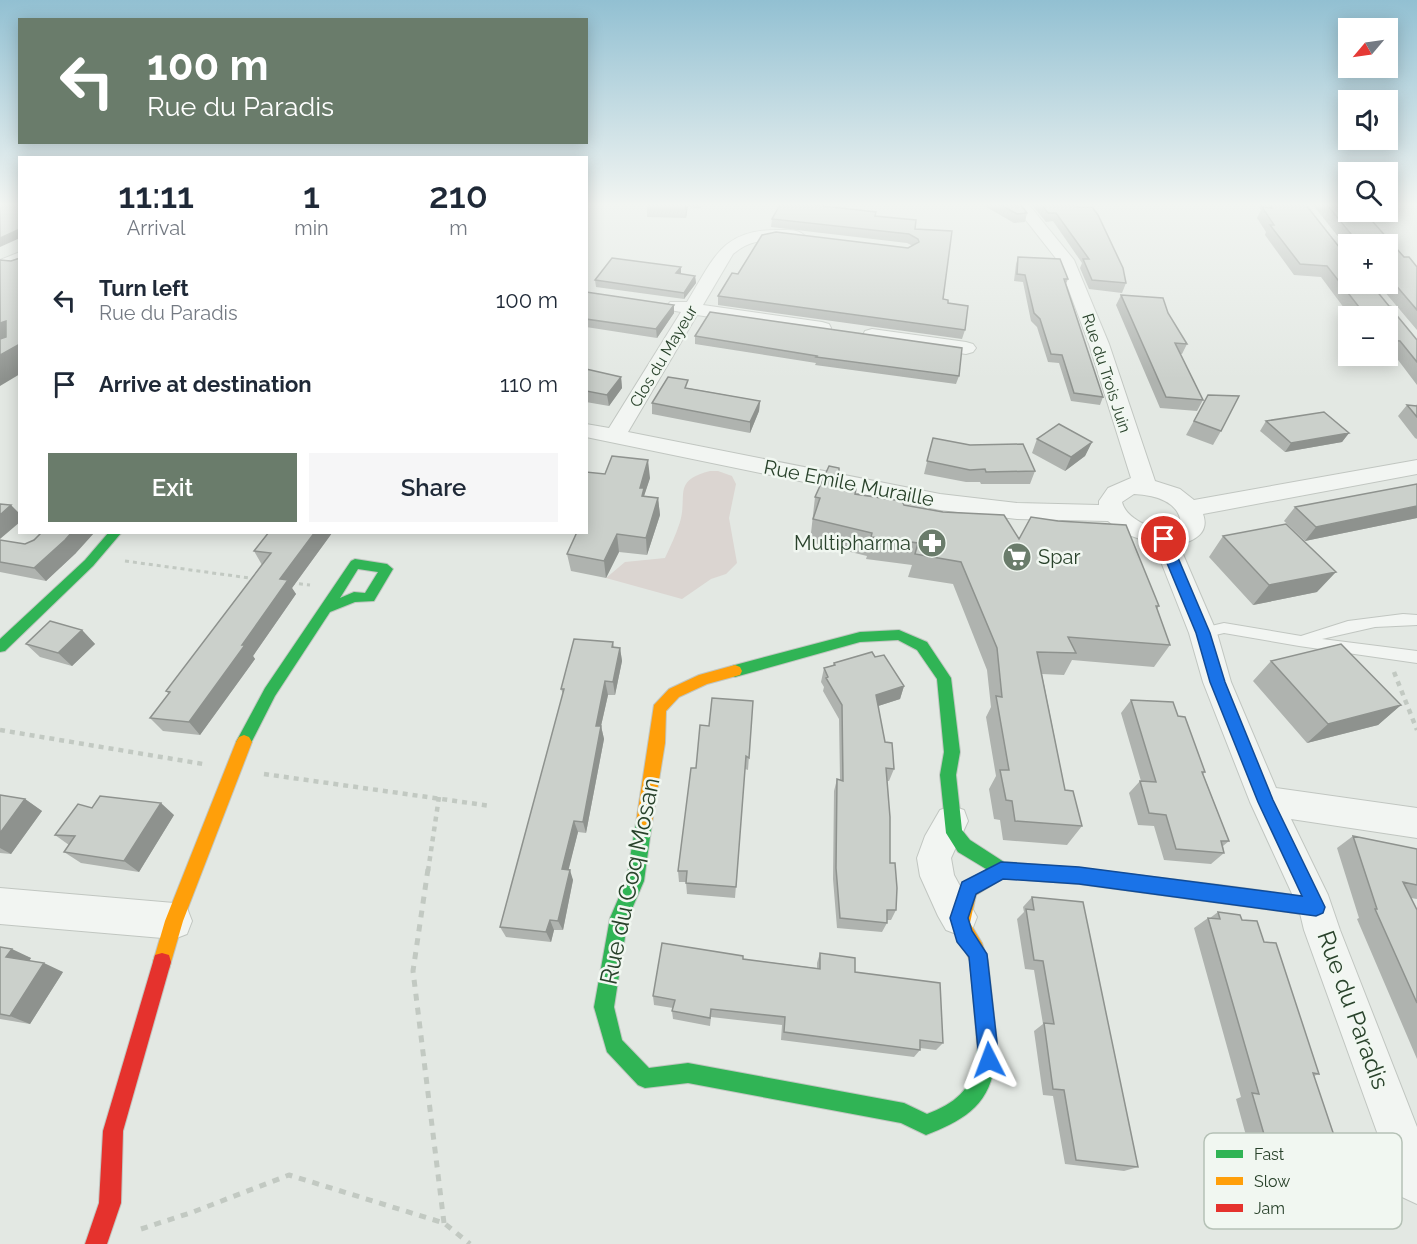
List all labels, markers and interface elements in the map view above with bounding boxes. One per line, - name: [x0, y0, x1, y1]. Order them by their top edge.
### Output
- north arrow: [1338, 18, 1398, 78]
- map controls: [1338, 18, 1398, 366]
- text: 100 m: [147, 41, 269, 90]
- icon: left: [48, 42, 126, 120]
- button: sound: [1338, 90, 1398, 150]
- text: Rue du Paradis: [147, 91, 334, 122]
- button: search: [1338, 162, 1398, 222]
- text: 11:11: [118, 174, 194, 216]
- text: 1: [303, 174, 320, 216]
- text: 210: [429, 174, 488, 216]
- text: Arrival: [127, 216, 185, 240]
- text: min: [294, 216, 329, 240]
- text: m: [449, 216, 468, 240]
- button: +: [1338, 234, 1398, 294]
- text: Turn left: [99, 275, 189, 301]
- icon: left: [48, 284, 81, 317]
- text: 100 m: [496, 287, 558, 313]
- text: Rue du Paradis: [99, 301, 238, 325]
- street label: Clos du Mayeur: [626, 302, 702, 411]
- button: −: [1338, 306, 1398, 366]
- street label: Rue du Trois Juin: [1078, 311, 1135, 435]
- icon: arrive: [48, 368, 81, 401]
- text: Arrive at destination: [99, 371, 312, 397]
- text: 110 m: [500, 371, 558, 397]
- button: Exit: [48, 453, 297, 522]
- button: Share: [309, 453, 558, 522]
- street label: Rue Emile Muraille: [762, 455, 936, 511]
- pin: [1138, 513, 1189, 564]
- icon: arrive: [1147, 522, 1180, 555]
- pharmacy icon: Multipharma: [916, 527, 948, 559]
- place label: Multipharma: [794, 531, 911, 555]
- supermarket icon: Spar: [1001, 541, 1033, 573]
- place label: Spar: [1038, 545, 1080, 569]
- street label: Rue du Coq Mosan: [593, 775, 666, 987]
- street label: Rue du Paradis: [1311, 927, 1396, 1093]
- position arrow: [957, 1028, 1021, 1092]
- legend: [1204, 1133, 1402, 1229]
- text: Fast: [1254, 1145, 1285, 1164]
- text: Slow: [1254, 1172, 1290, 1191]
- text: Jam: [1254, 1199, 1285, 1218]

